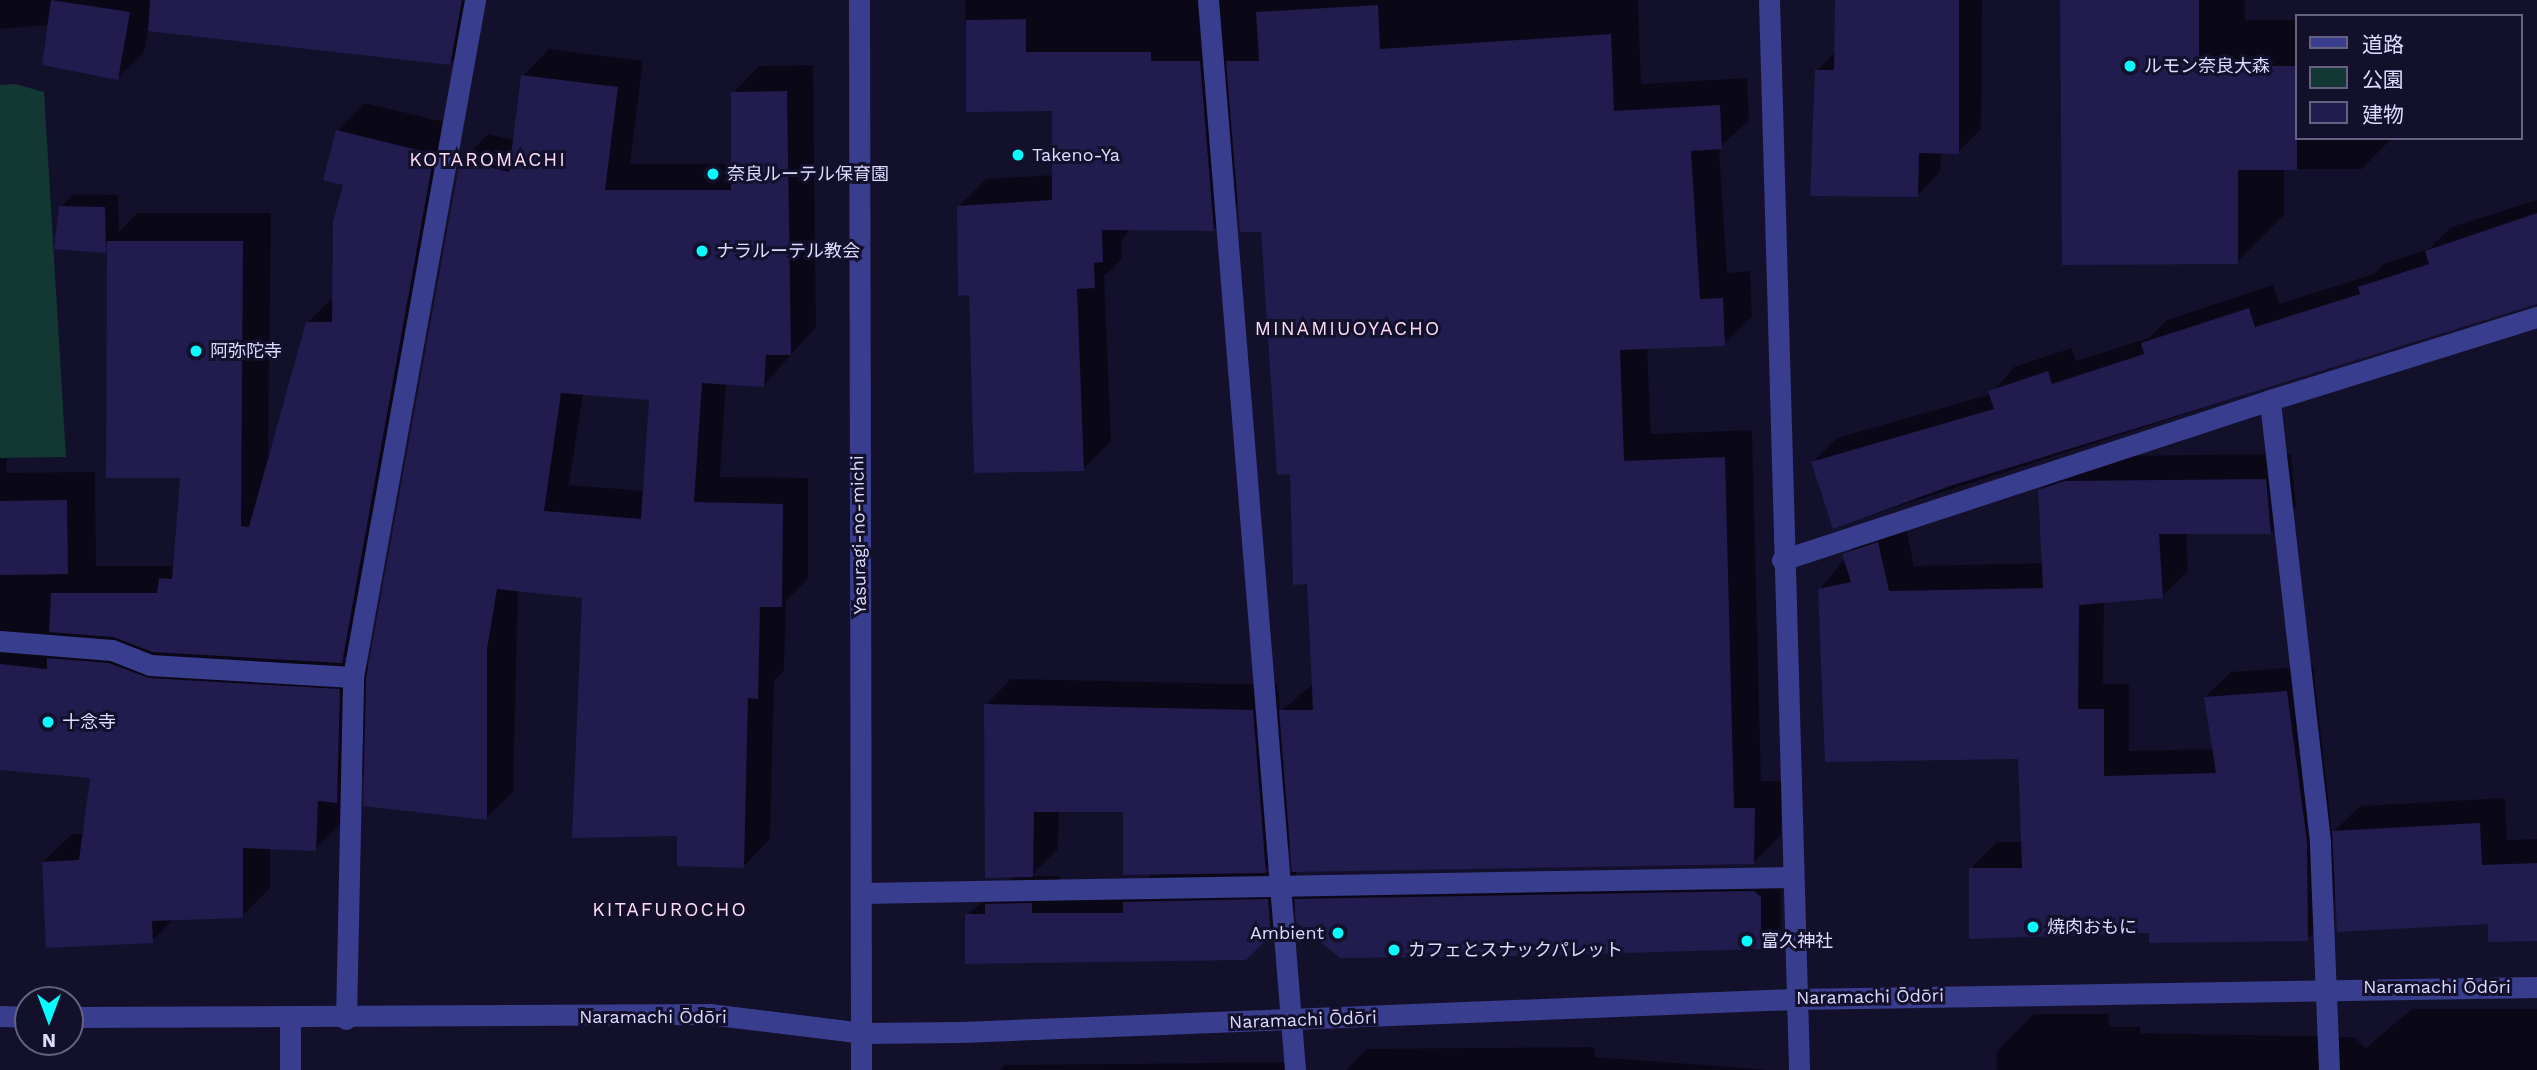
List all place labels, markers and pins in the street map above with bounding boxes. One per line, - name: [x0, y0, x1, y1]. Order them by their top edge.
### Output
- place label: ルモン奈良大森: [2144, 55, 2270, 77]
- marker: ルモン奈良大森: [2122, 58, 2138, 74]
- place label: Takeno-Ya: [1032, 144, 1120, 166]
- marker: Takeno-Ya: [1010, 147, 1026, 163]
- place label: 奈良ルーテル保育園: [727, 163, 889, 185]
- marker: 奈良ルーテル保育園: [705, 166, 721, 182]
- place label: ナラルーテル教会: [716, 240, 860, 262]
- marker: ナラルーテル教会: [694, 243, 710, 259]
- place label: 阿弥陀寺: [210, 340, 282, 362]
- marker: 阿弥陀寺: [188, 343, 204, 359]
- place label: 十念寺: [62, 711, 116, 733]
- marker: 十念寺: [40, 714, 56, 730]
- place label: 焼肉おもに: [2047, 916, 2137, 938]
- marker: 焼肉おもに: [2025, 919, 2041, 935]
- place label: Ambient: [1250, 922, 1324, 944]
- marker: Ambient: [1330, 925, 1346, 941]
- place label: 富久神社: [1761, 930, 1833, 952]
- marker: 富久神社: [1739, 933, 1755, 949]
- place label: カフェとスナックパレット: [1408, 939, 1624, 961]
- marker: カフェとスナックパレット: [1386, 942, 1402, 958]

